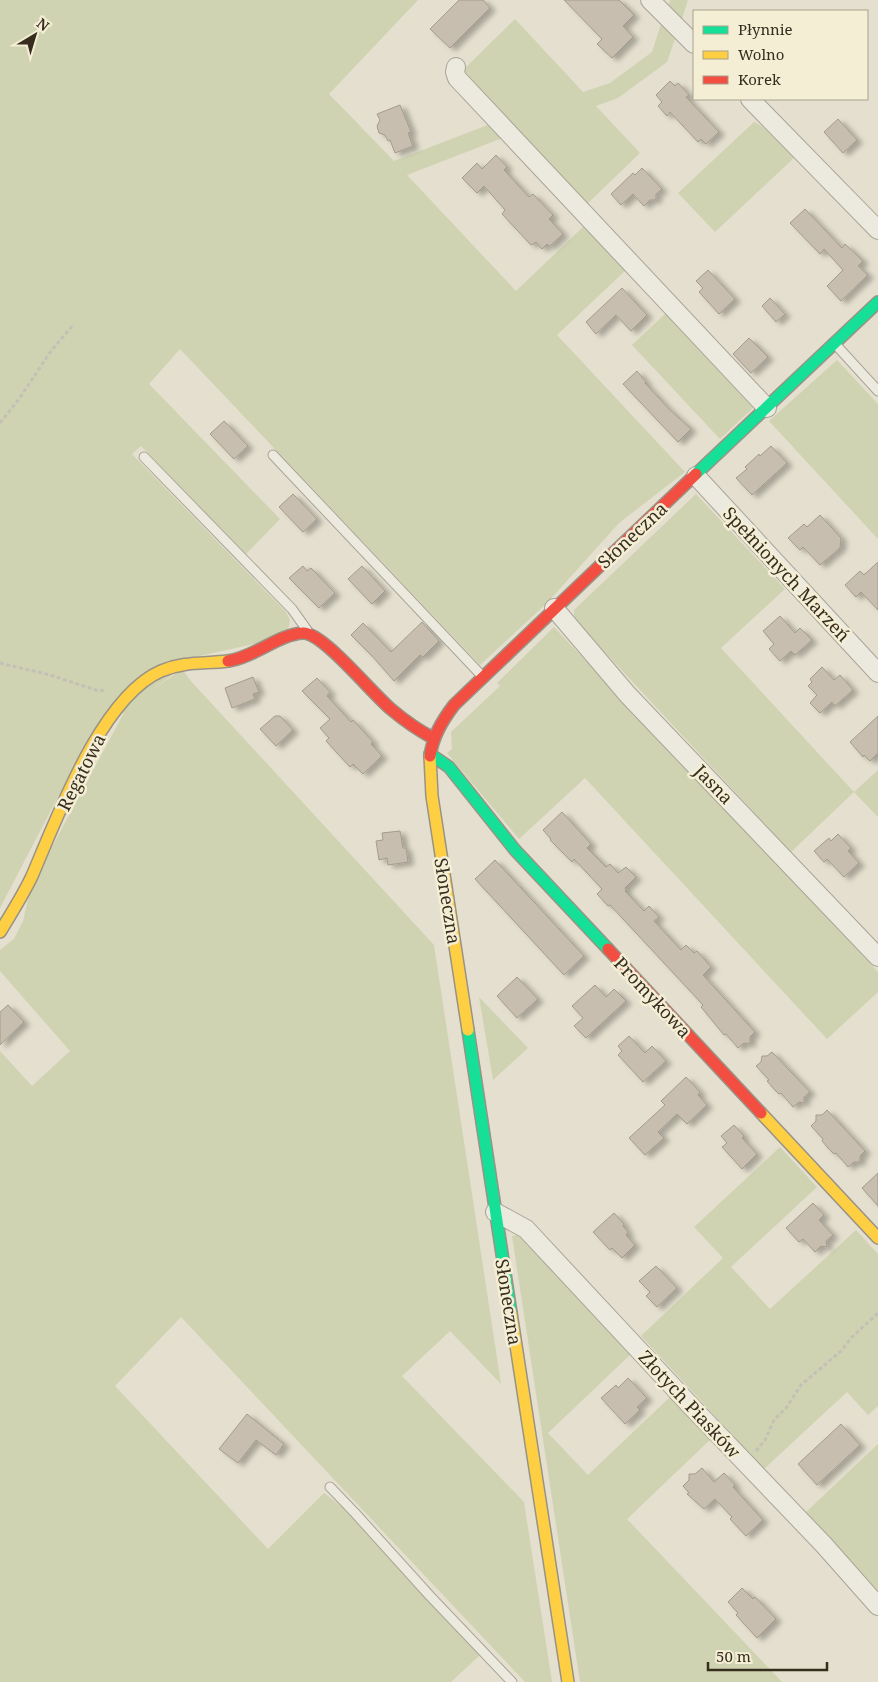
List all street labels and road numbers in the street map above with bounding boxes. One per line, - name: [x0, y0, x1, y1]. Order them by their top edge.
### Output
- street label: Słoneczna: [592, 497, 672, 573]
- street label: Spełnionych Marzeń: [718, 501, 856, 647]
- street label: Regatowa: [51, 729, 111, 815]
- street label: Jasna: [689, 758, 739, 809]
- street label: Słoneczna: [429, 856, 467, 946]
- street label: Promykowa: [609, 951, 697, 1043]
- street label: Słoneczna: [490, 1257, 528, 1347]
- street label: Złotych Piasków: [634, 1345, 747, 1463]

